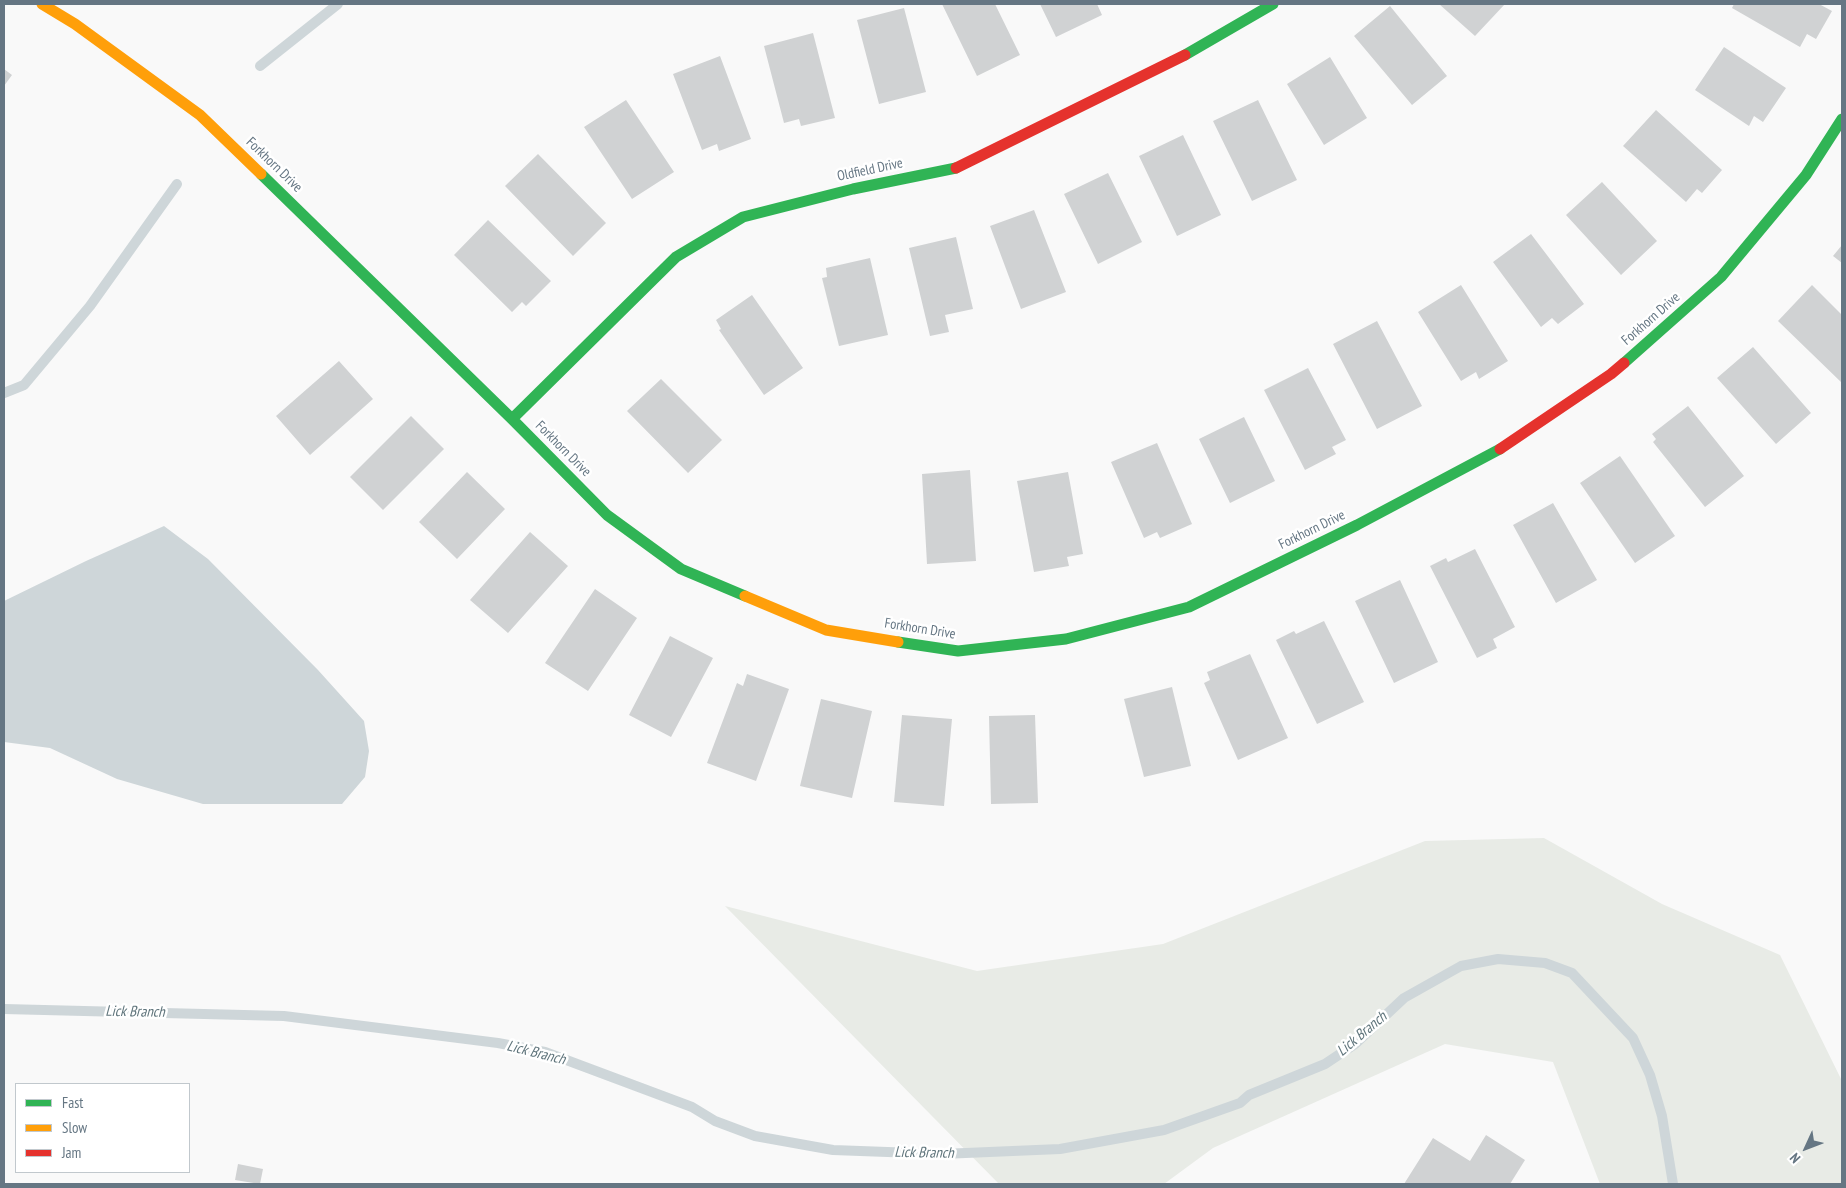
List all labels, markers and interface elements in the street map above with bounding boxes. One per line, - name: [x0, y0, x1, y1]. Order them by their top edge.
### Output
- street label: Forkhorn Drive: [242, 134, 306, 196]
- street label: Oldfield Drive: [836, 155, 904, 185]
- street label: Forkhorn Drive: [1618, 289, 1684, 349]
- street label: Forkhorn Drive: [532, 418, 594, 480]
- street label: Forkhorn Drive: [1276, 507, 1348, 553]
- street label: Forkhorn Drive: [883, 615, 957, 643]
- water label: Lick Branch: [105, 1002, 165, 1022]
- water label: Lick Branch: [1333, 1008, 1391, 1060]
- water label: Lick Branch: [505, 1037, 567, 1069]
- legend: [15, 1083, 190, 1173]
- text: Fast: [62, 1093, 83, 1112]
- text: Slow: [62, 1118, 87, 1137]
- north arrow: [1781, 1123, 1831, 1173]
- text: Jam: [62, 1143, 81, 1162]
- water label: Lick Branch: [894, 1143, 954, 1163]
- text: N: [1786, 1149, 1804, 1167]

